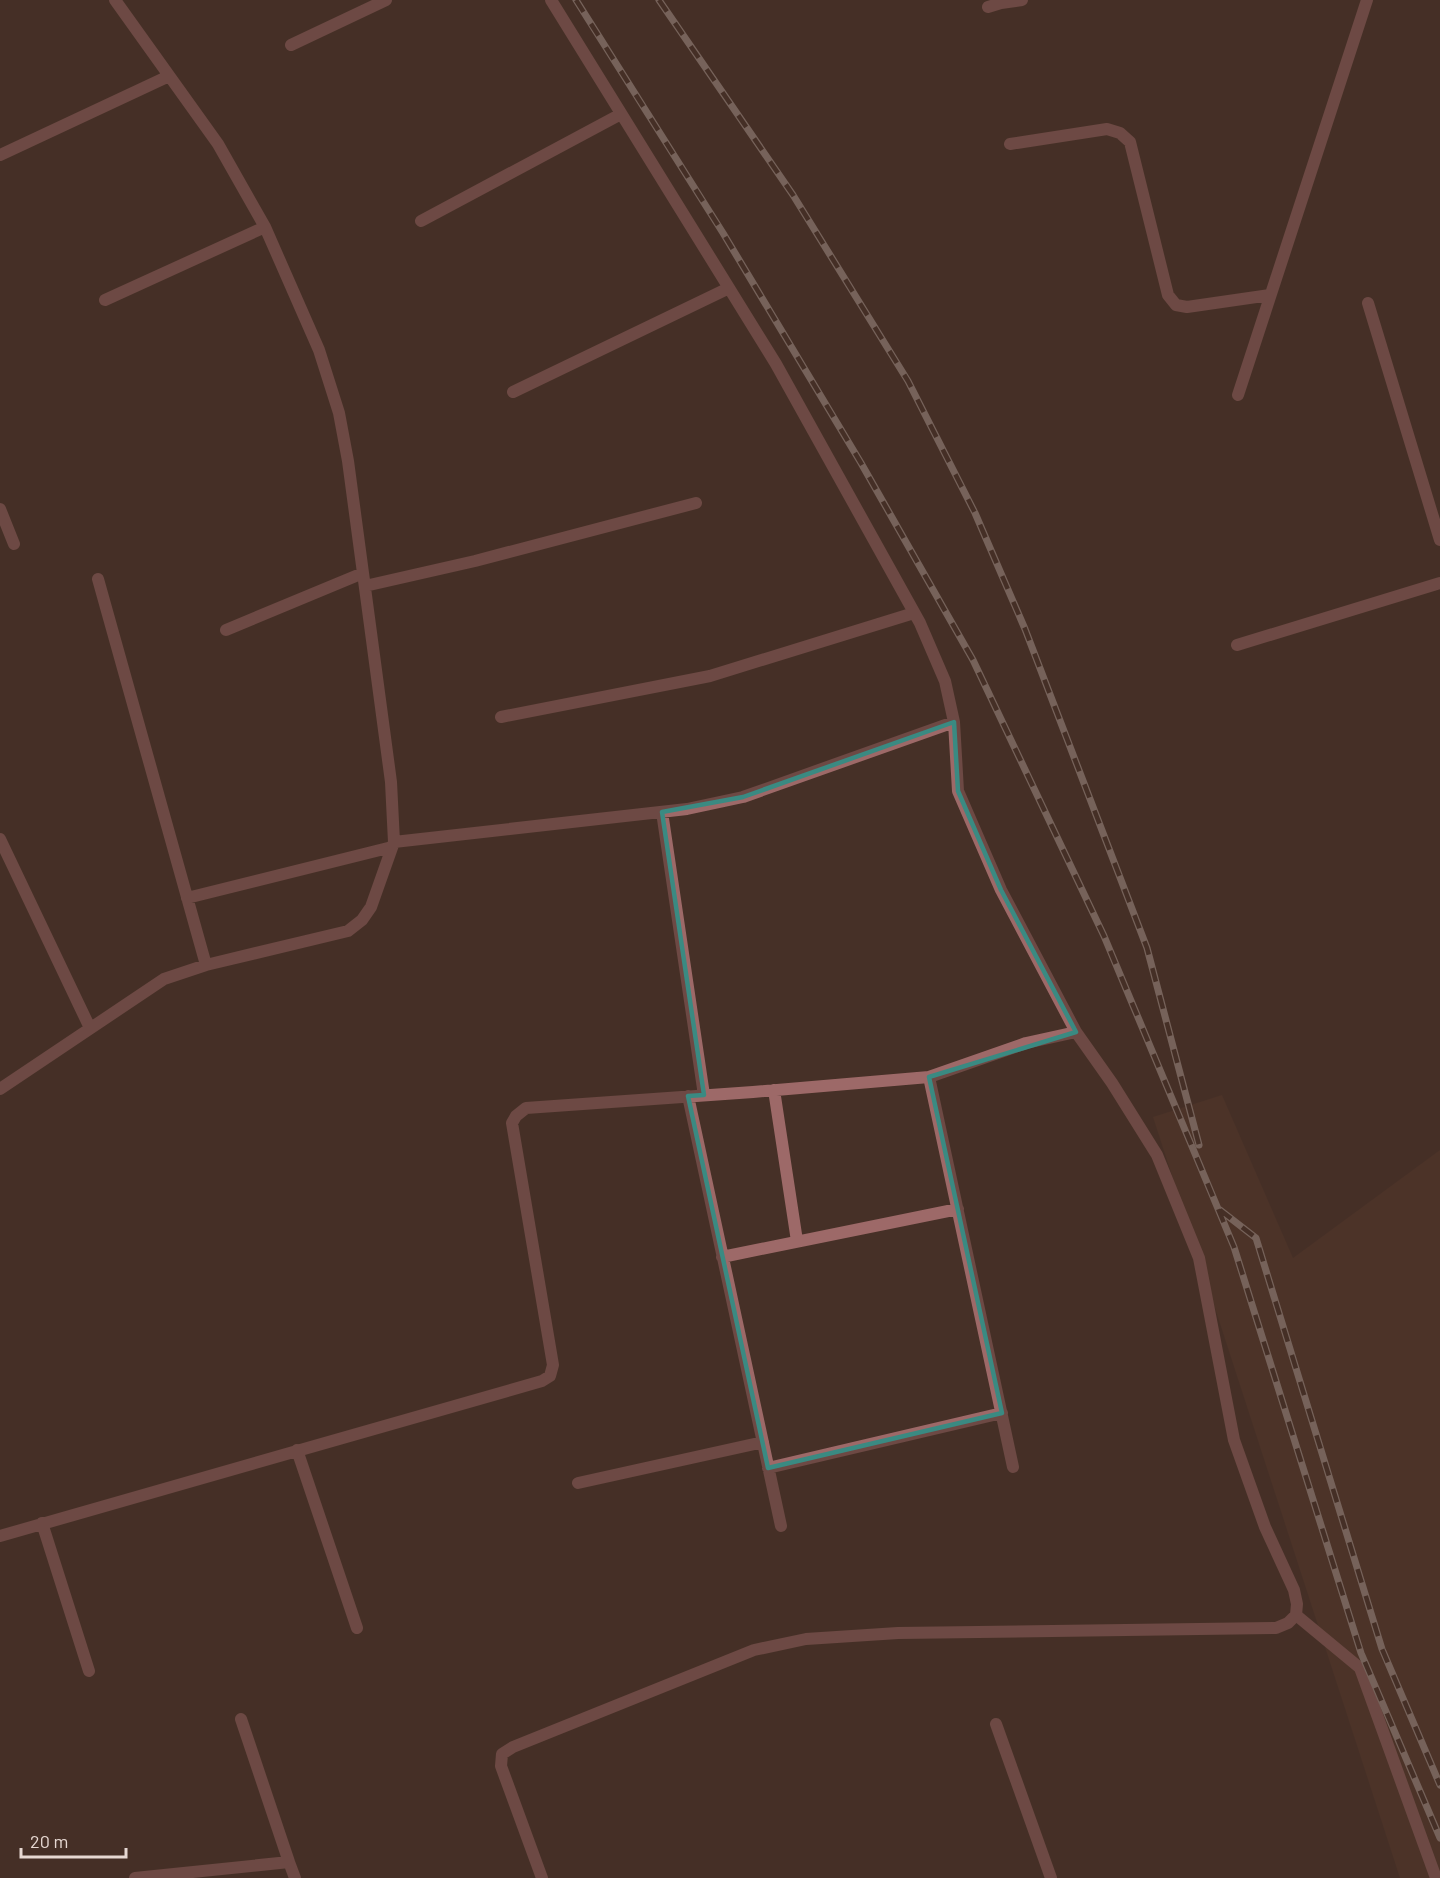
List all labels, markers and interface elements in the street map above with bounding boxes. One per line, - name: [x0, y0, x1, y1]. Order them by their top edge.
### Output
- scale bar: [21, 1821, 126, 1859]
- text: 20 m: [30, 1830, 68, 1852]

